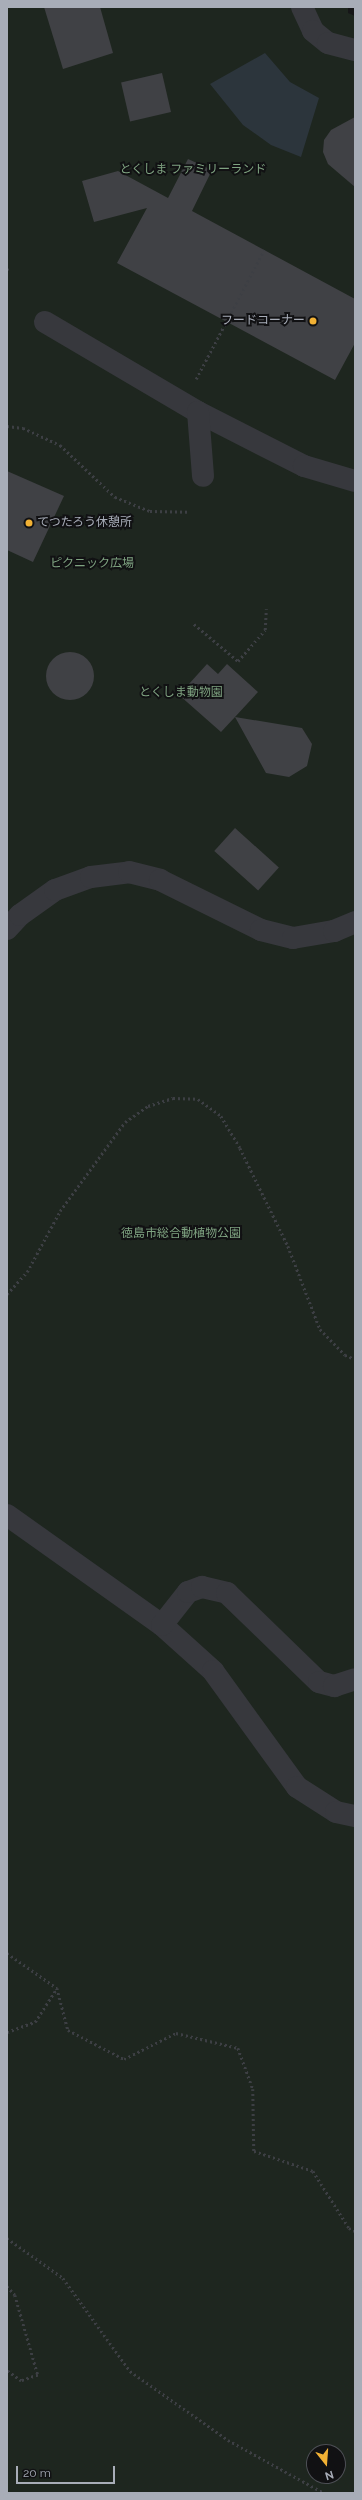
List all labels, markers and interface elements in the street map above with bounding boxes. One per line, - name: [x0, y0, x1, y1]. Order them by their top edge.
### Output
- park label: とくしま ファミリーランド: [119, 163, 267, 177]
- place label: フードコーナー: [221, 314, 305, 328]
- marker: フードコーナー: [308, 316, 318, 326]
- place label: てつたろう休憩所: [37, 516, 133, 530]
- marker: てつたろう休憩所: [24, 518, 34, 528]
- park label: ピクニック広場: [50, 557, 134, 571]
- park label: とくしま動物園: [139, 686, 223, 700]
- park label: 徳島市総合動植物公園: [121, 1227, 241, 1241]
- north arrow: [306, 2444, 346, 2484]
- scale bar: [18, 2458, 117, 2484]
- text: 20 m: [23, 2466, 51, 2480]
- text: N: [323, 2468, 335, 2482]

